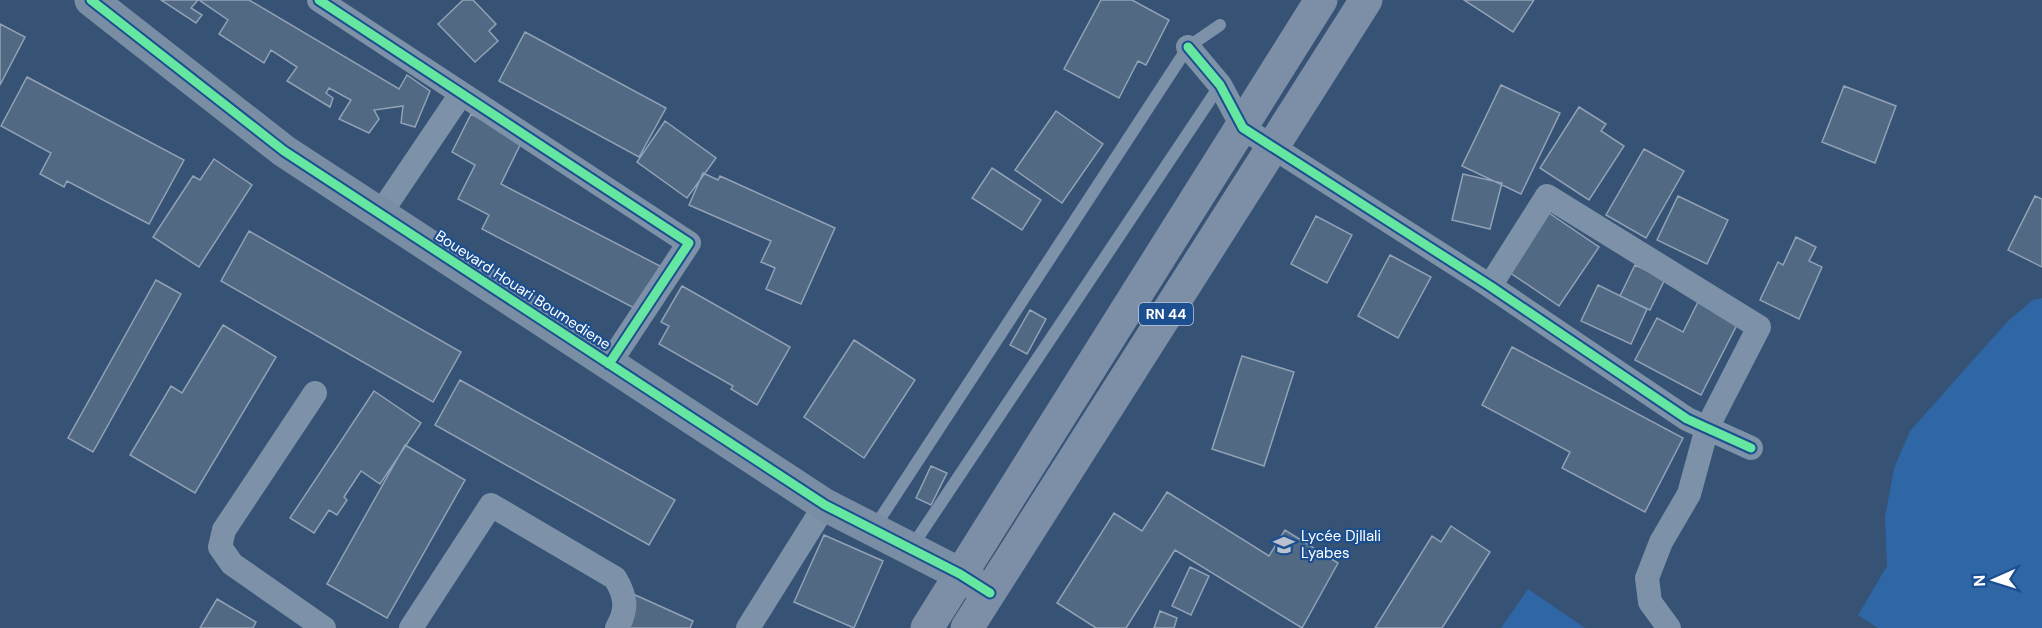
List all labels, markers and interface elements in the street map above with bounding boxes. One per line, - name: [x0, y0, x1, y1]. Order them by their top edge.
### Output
- street label: Bouevard Houari Boumediene: [432, 226, 614, 354]
- road number: RN 44: [1139, 303, 1193, 325]
- place label: Lycée Djllali Lyabes: [1301, 526, 1381, 563]
- school or university icon: Lycée Djllali Lyabes: [1272, 533, 1296, 557]
- north arrow: [1964, 550, 2024, 610]
- text: N: [1969, 574, 1990, 587]

